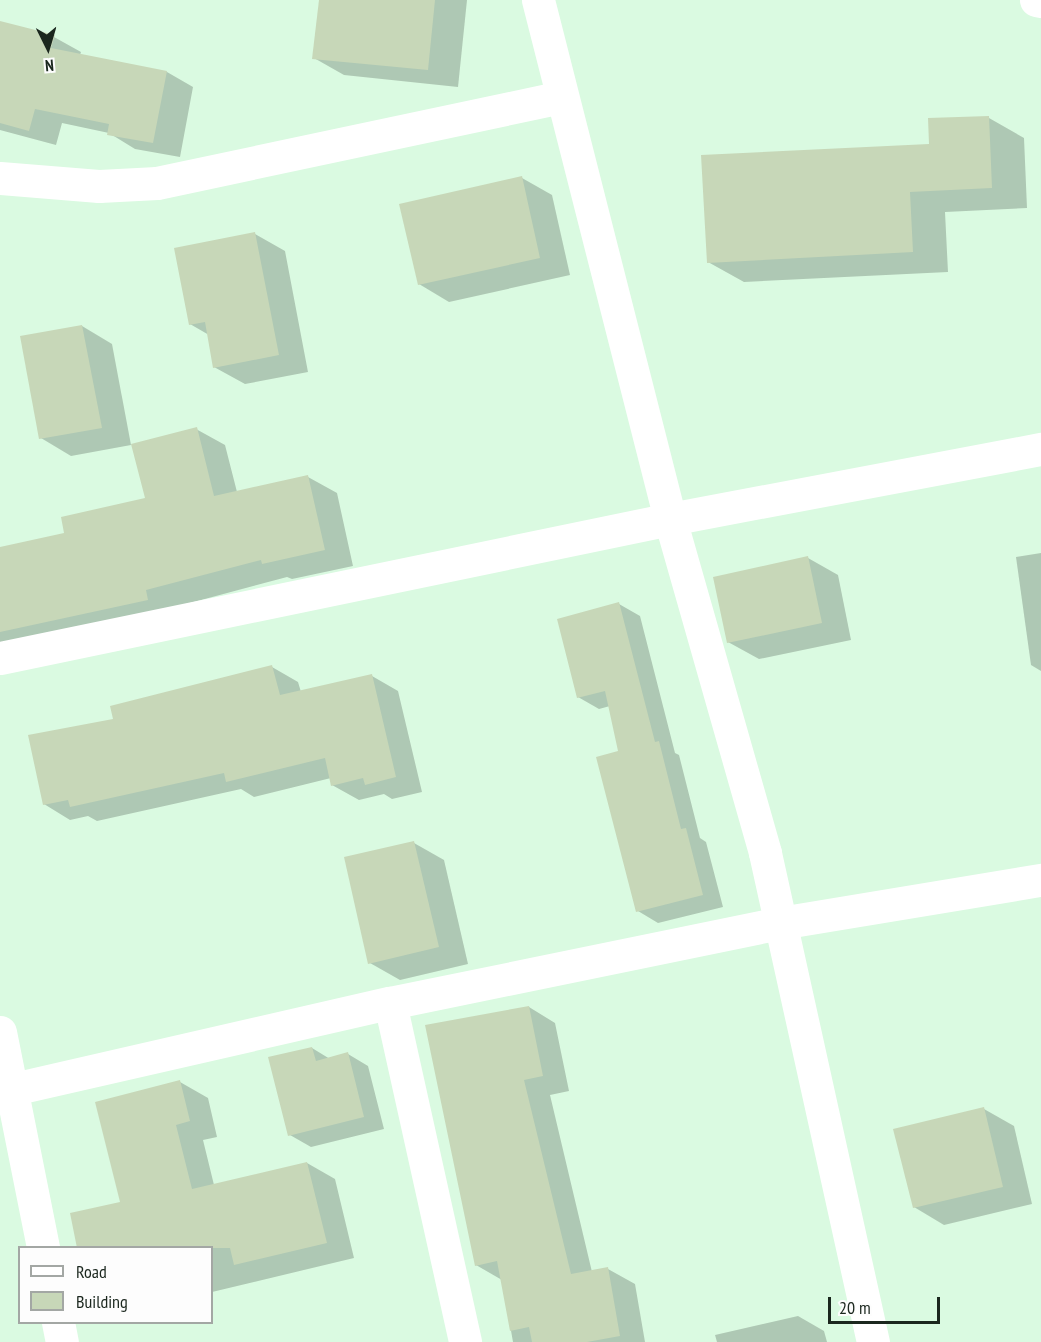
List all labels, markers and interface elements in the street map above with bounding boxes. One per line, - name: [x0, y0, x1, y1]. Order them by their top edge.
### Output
- north arrow: [18, 18, 78, 78]
- text: N: [44, 56, 55, 76]
- legend: [18, 1246, 213, 1324]
- text: Road: [76, 1260, 107, 1283]
- scale bar: [831, 1285, 944, 1323]
- text: Building: [76, 1290, 128, 1313]
- text: 20 m: [839, 1296, 871, 1319]

